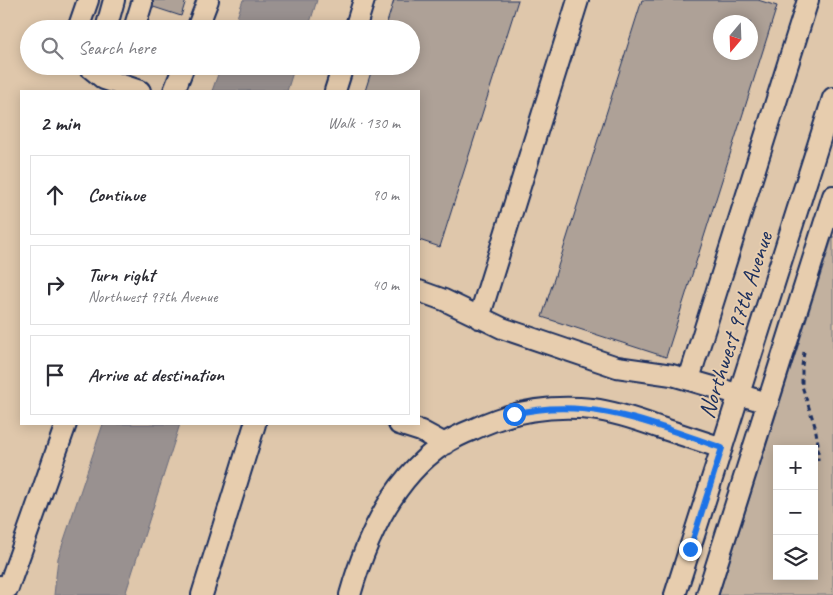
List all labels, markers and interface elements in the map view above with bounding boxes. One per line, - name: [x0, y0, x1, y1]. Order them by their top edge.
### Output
- north arrow: [713, 15, 758, 60]
- search box: [20, 20, 420, 75]
- icon: search: [38, 34, 66, 62]
- text: Search here: [78, 36, 155, 60]
- text: 2 min: [40, 110, 80, 136]
- text: Walk · 130 m: [328, 113, 400, 133]
- icon: ahead: [41, 181, 69, 209]
- text: Continue: [88, 183, 145, 207]
- text: 90 m: [372, 185, 399, 205]
- street label: Northwest 97th Avenue: [691, 226, 780, 422]
- text: Turn right: [88, 263, 155, 287]
- icon: right: [41, 271, 69, 299]
- text: 40 m: [372, 275, 399, 295]
- text: Northwest 97th Avenue: [88, 287, 217, 307]
- icon: arrive: [41, 361, 69, 389]
- text: Arrive at destination: [88, 363, 224, 387]
- route start: [503, 403, 526, 426]
- map controls: [773, 445, 818, 580]
- button: +: [773, 445, 818, 490]
- button: −: [773, 490, 818, 535]
- button: layers: [773, 535, 818, 580]
- route end: [679, 538, 702, 561]

